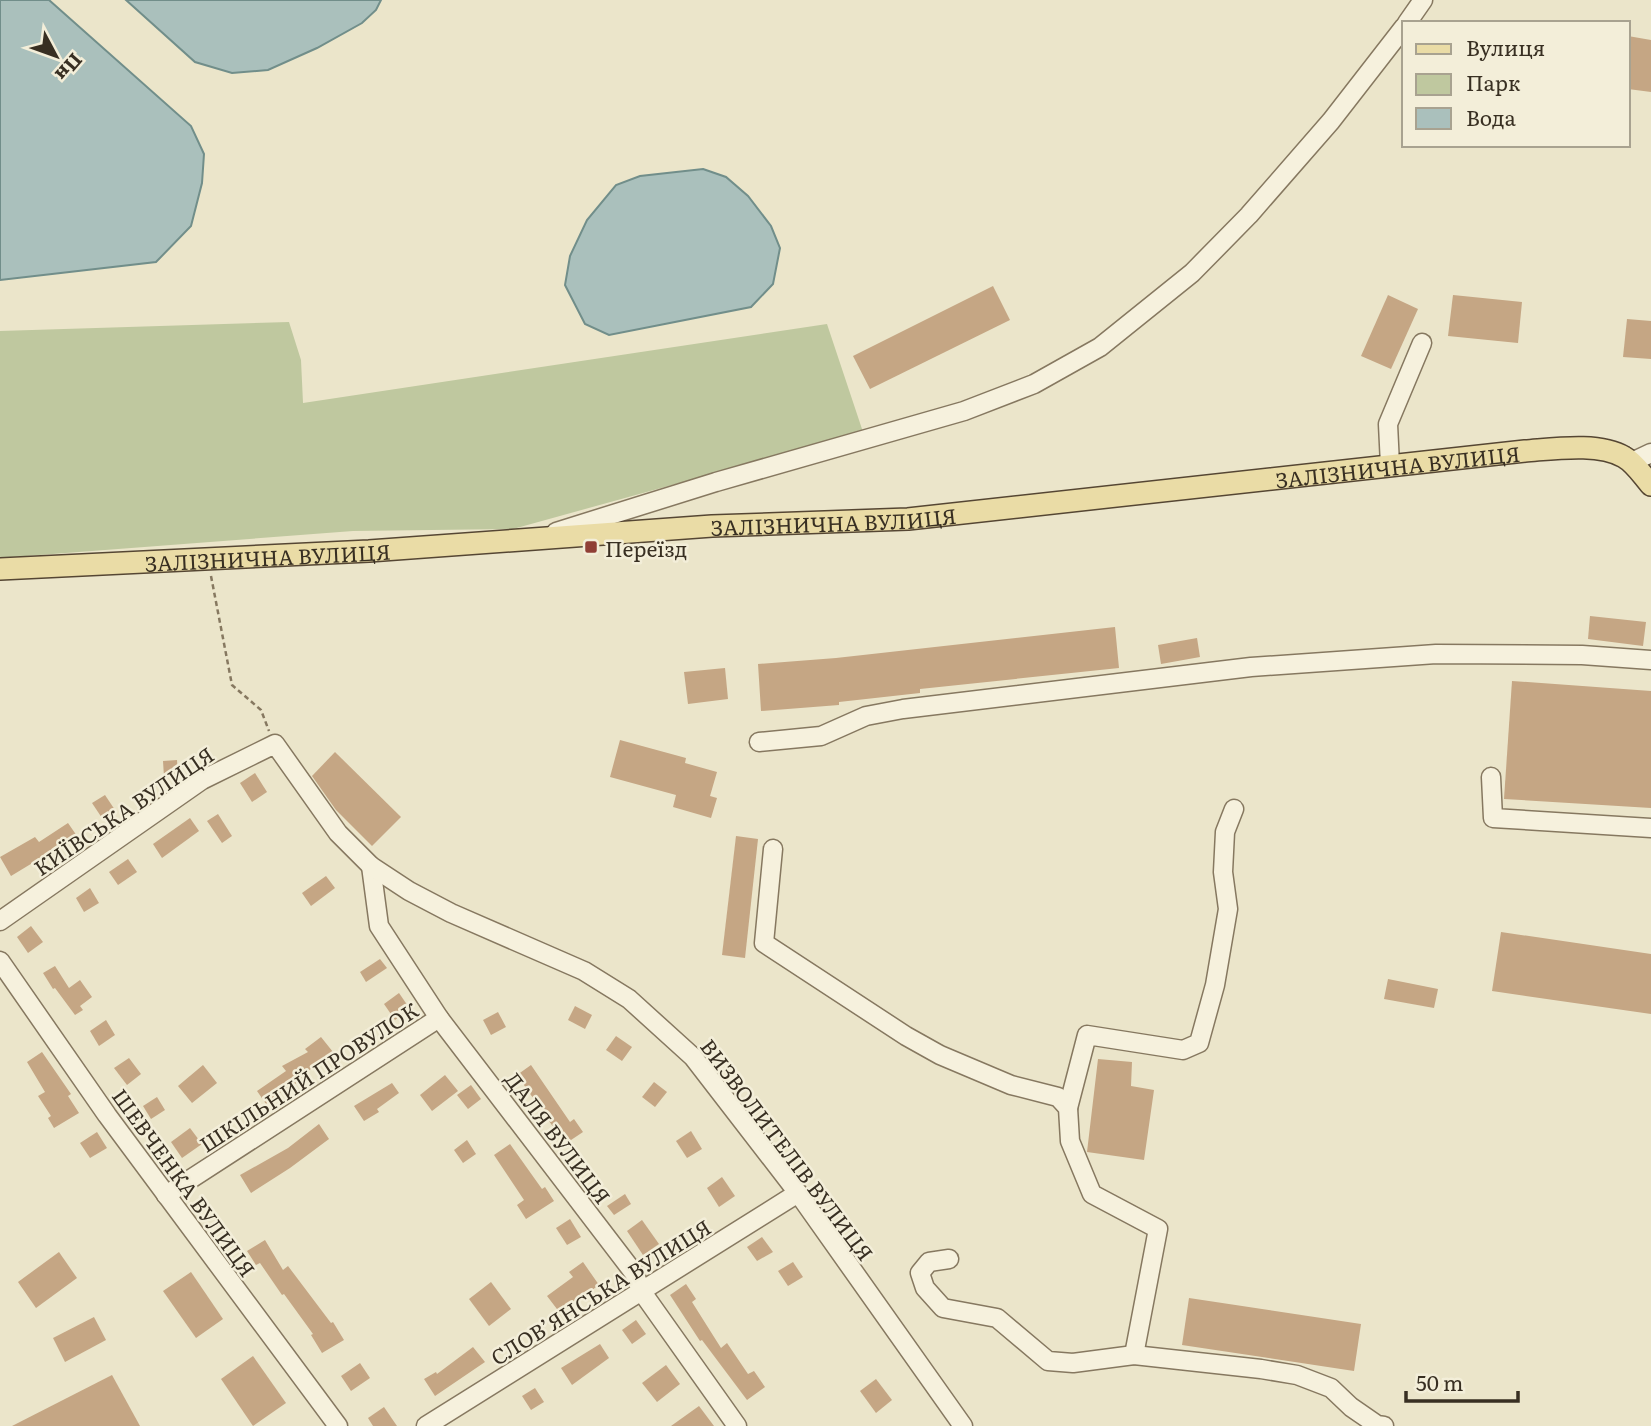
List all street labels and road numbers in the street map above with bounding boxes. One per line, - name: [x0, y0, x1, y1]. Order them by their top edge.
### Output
- street label: ЗАЛІЗНИЧНА ВУЛИЦЯ: [1274, 436, 1522, 494]
- street label: ЗАЛІЗНИЧНА ВУЛИЦЯ: [710, 498, 958, 542]
- street label: ЗАЛІЗНИЧНА ВУЛИЦЯ: [144, 534, 392, 577]
- street label: КИЇВСЬКА ВУЛИЦЯ: [27, 738, 219, 882]
- street label: ШКІЛЬНИЙ ПРОВУЛОК: [193, 993, 424, 1159]
- street label: ВИЗВОЛИТЕЛІВ ВУЛИЦЯ: [694, 1032, 882, 1266]
- street label: ДАЛЯ ВУЛИЦЯ: [499, 1064, 619, 1210]
- street label: ШЕВЧЕНКА ВУЛИЦЯ: [106, 1081, 264, 1283]
- street label: СЛОВ’ЯНСЬКА ВУЛИЦЯ: [484, 1210, 716, 1372]

